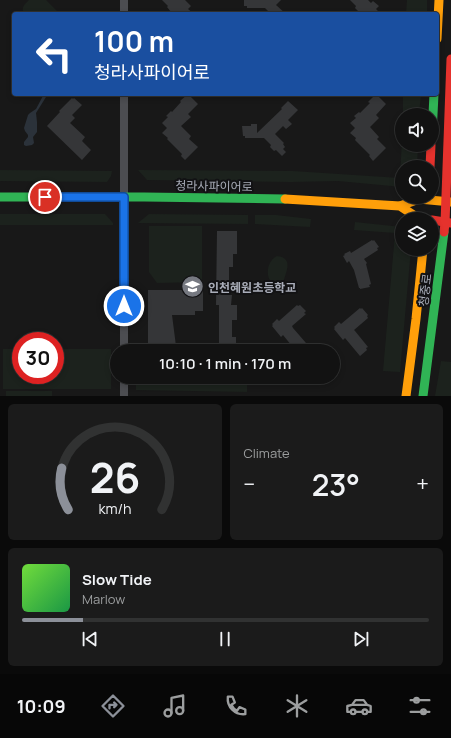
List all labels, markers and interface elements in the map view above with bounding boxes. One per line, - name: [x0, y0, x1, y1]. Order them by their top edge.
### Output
- text: 100 m: [94, 22, 174, 60]
- icon: left: [28, 28, 80, 80]
- text: 청라사파이어로: [94, 60, 210, 84]
- map controls: [395, 108, 439, 256]
- button: sound: [395, 108, 439, 152]
- button: search: [395, 160, 439, 204]
- street label: 청라사파이어로: [175, 177, 253, 195]
- pin: [28, 180, 62, 214]
- icon: arrive: [34, 186, 56, 208]
- button: layers: [395, 212, 439, 256]
- street label: 청중로: [415, 273, 435, 307]
- school or university icon: 인천혜원초등학교: [180, 274, 206, 300]
- place label: 인천혜원초등학교: [208, 279, 296, 296]
- position arrow: [103, 285, 145, 327]
- speed limit sign: 30: [12, 332, 64, 384]
- text: 10:10 · 1 min · 170 m: [159, 353, 291, 374]
- text: Climate: [244, 444, 290, 462]
- text: 26: [89, 449, 140, 505]
- text: 23°: [312, 464, 360, 505]
- text: −: [244, 469, 255, 499]
- text: +: [416, 469, 429, 499]
- text: km/h: [98, 499, 131, 518]
- text: Slow Tide: [82, 569, 152, 590]
- text: Marlow: [82, 590, 125, 608]
- icon: previous: [79, 628, 101, 650]
- icon: pause: [214, 628, 236, 650]
- icon: next: [350, 628, 372, 650]
- icon: directions: [99, 692, 127, 720]
- icon: music: [161, 692, 189, 720]
- icon: phone: [222, 692, 250, 720]
- icon: climate: [283, 692, 311, 720]
- icon: car: [345, 692, 373, 720]
- icon: filters: [406, 692, 434, 720]
- text: 10:09: [17, 694, 66, 718]

